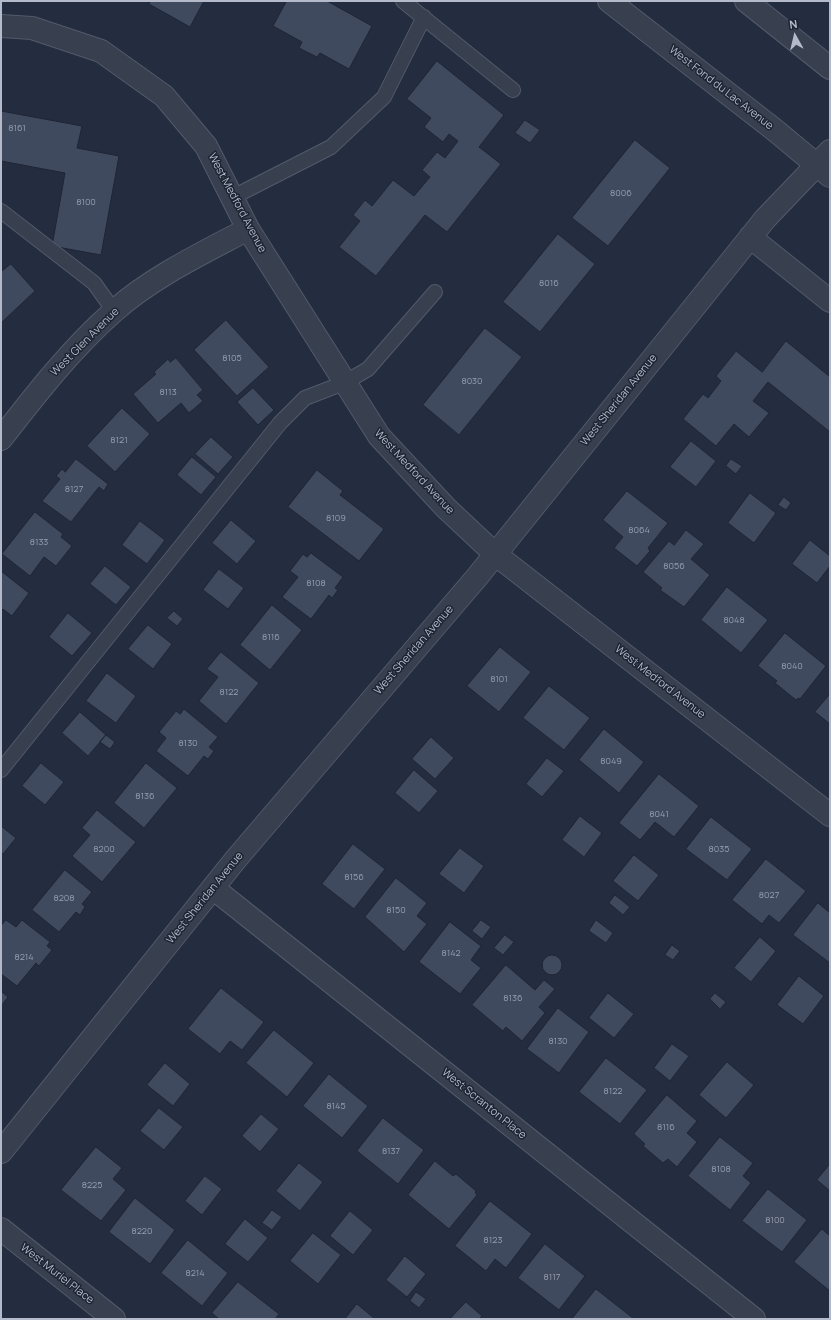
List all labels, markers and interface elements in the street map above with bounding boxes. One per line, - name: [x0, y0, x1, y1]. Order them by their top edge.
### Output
- north arrow: [775, 16, 815, 56]
- text: N: [788, 16, 798, 32]
- street label: West Fond du Lac Avenue: [666, 43, 776, 133]
- house number: 8161: [8, 123, 26, 133]
- street label: West Medford Avenue: [205, 151, 269, 255]
- house number: 8006: [610, 188, 632, 198]
- house number: 8100: [76, 197, 96, 207]
- house number: 8016: [539, 278, 559, 288]
- street label: West Glen Avenue: [48, 305, 122, 379]
- street label: West Sheridan Avenue: [578, 352, 660, 448]
- house number: 8105: [222, 353, 242, 363]
- house number: 8030: [461, 376, 483, 386]
- house number: 8113: [159, 387, 177, 397]
- street label: West Medford Avenue: [371, 427, 457, 517]
- house number: 8121: [110, 435, 128, 445]
- house number: 8127: [65, 484, 83, 494]
- house number: 8109: [326, 513, 346, 523]
- house number: 8064: [628, 525, 650, 535]
- house number: 8133: [30, 537, 48, 547]
- house number: 8056: [663, 561, 685, 571]
- house number: 8108: [306, 578, 326, 588]
- street label: West Sheridan Avenue: [372, 603, 456, 697]
- house number: 8048: [723, 615, 745, 625]
- house number: 8116: [262, 632, 280, 642]
- street label: West Medford Avenue: [612, 643, 708, 721]
- house number: 8040: [781, 661, 803, 671]
- house number: 8101: [490, 674, 508, 684]
- house number: 8122: [220, 687, 238, 697]
- house number: 8130: [178, 738, 198, 748]
- house number: 8049: [600, 756, 622, 766]
- house number: 8136: [135, 791, 155, 801]
- house number: 8041: [649, 809, 669, 819]
- house number: 8200: [93, 844, 115, 854]
- house number: 8035: [709, 844, 729, 854]
- street label: West Sheridan Avenue: [164, 850, 246, 946]
- house number: 8156: [344, 872, 364, 882]
- house number: 8027: [759, 890, 779, 900]
- house number: 8208: [53, 893, 75, 903]
- house number: 8150: [386, 905, 406, 915]
- house number: 8142: [441, 948, 461, 958]
- house number: 8214: [14, 952, 34, 962]
- house number: 8136: [503, 993, 523, 1003]
- house number: 8130: [548, 1036, 568, 1046]
- street label: West Scranton Place: [439, 1066, 529, 1142]
- house number: 8122: [604, 1086, 622, 1096]
- house number: 8145: [326, 1101, 346, 1111]
- house number: 8116: [657, 1122, 675, 1132]
- house number: 8137: [382, 1146, 400, 1156]
- house number: 8108: [711, 1164, 731, 1174]
- house number: 8225: [82, 1180, 102, 1190]
- house number: 8100: [765, 1215, 785, 1225]
- house number: 8220: [132, 1226, 152, 1236]
- house number: 8123: [484, 1235, 502, 1245]
- street label: West Muriel Place: [18, 1241, 96, 1307]
- house number: 8214: [185, 1268, 205, 1278]
- house number: 8117: [544, 1272, 560, 1282]

